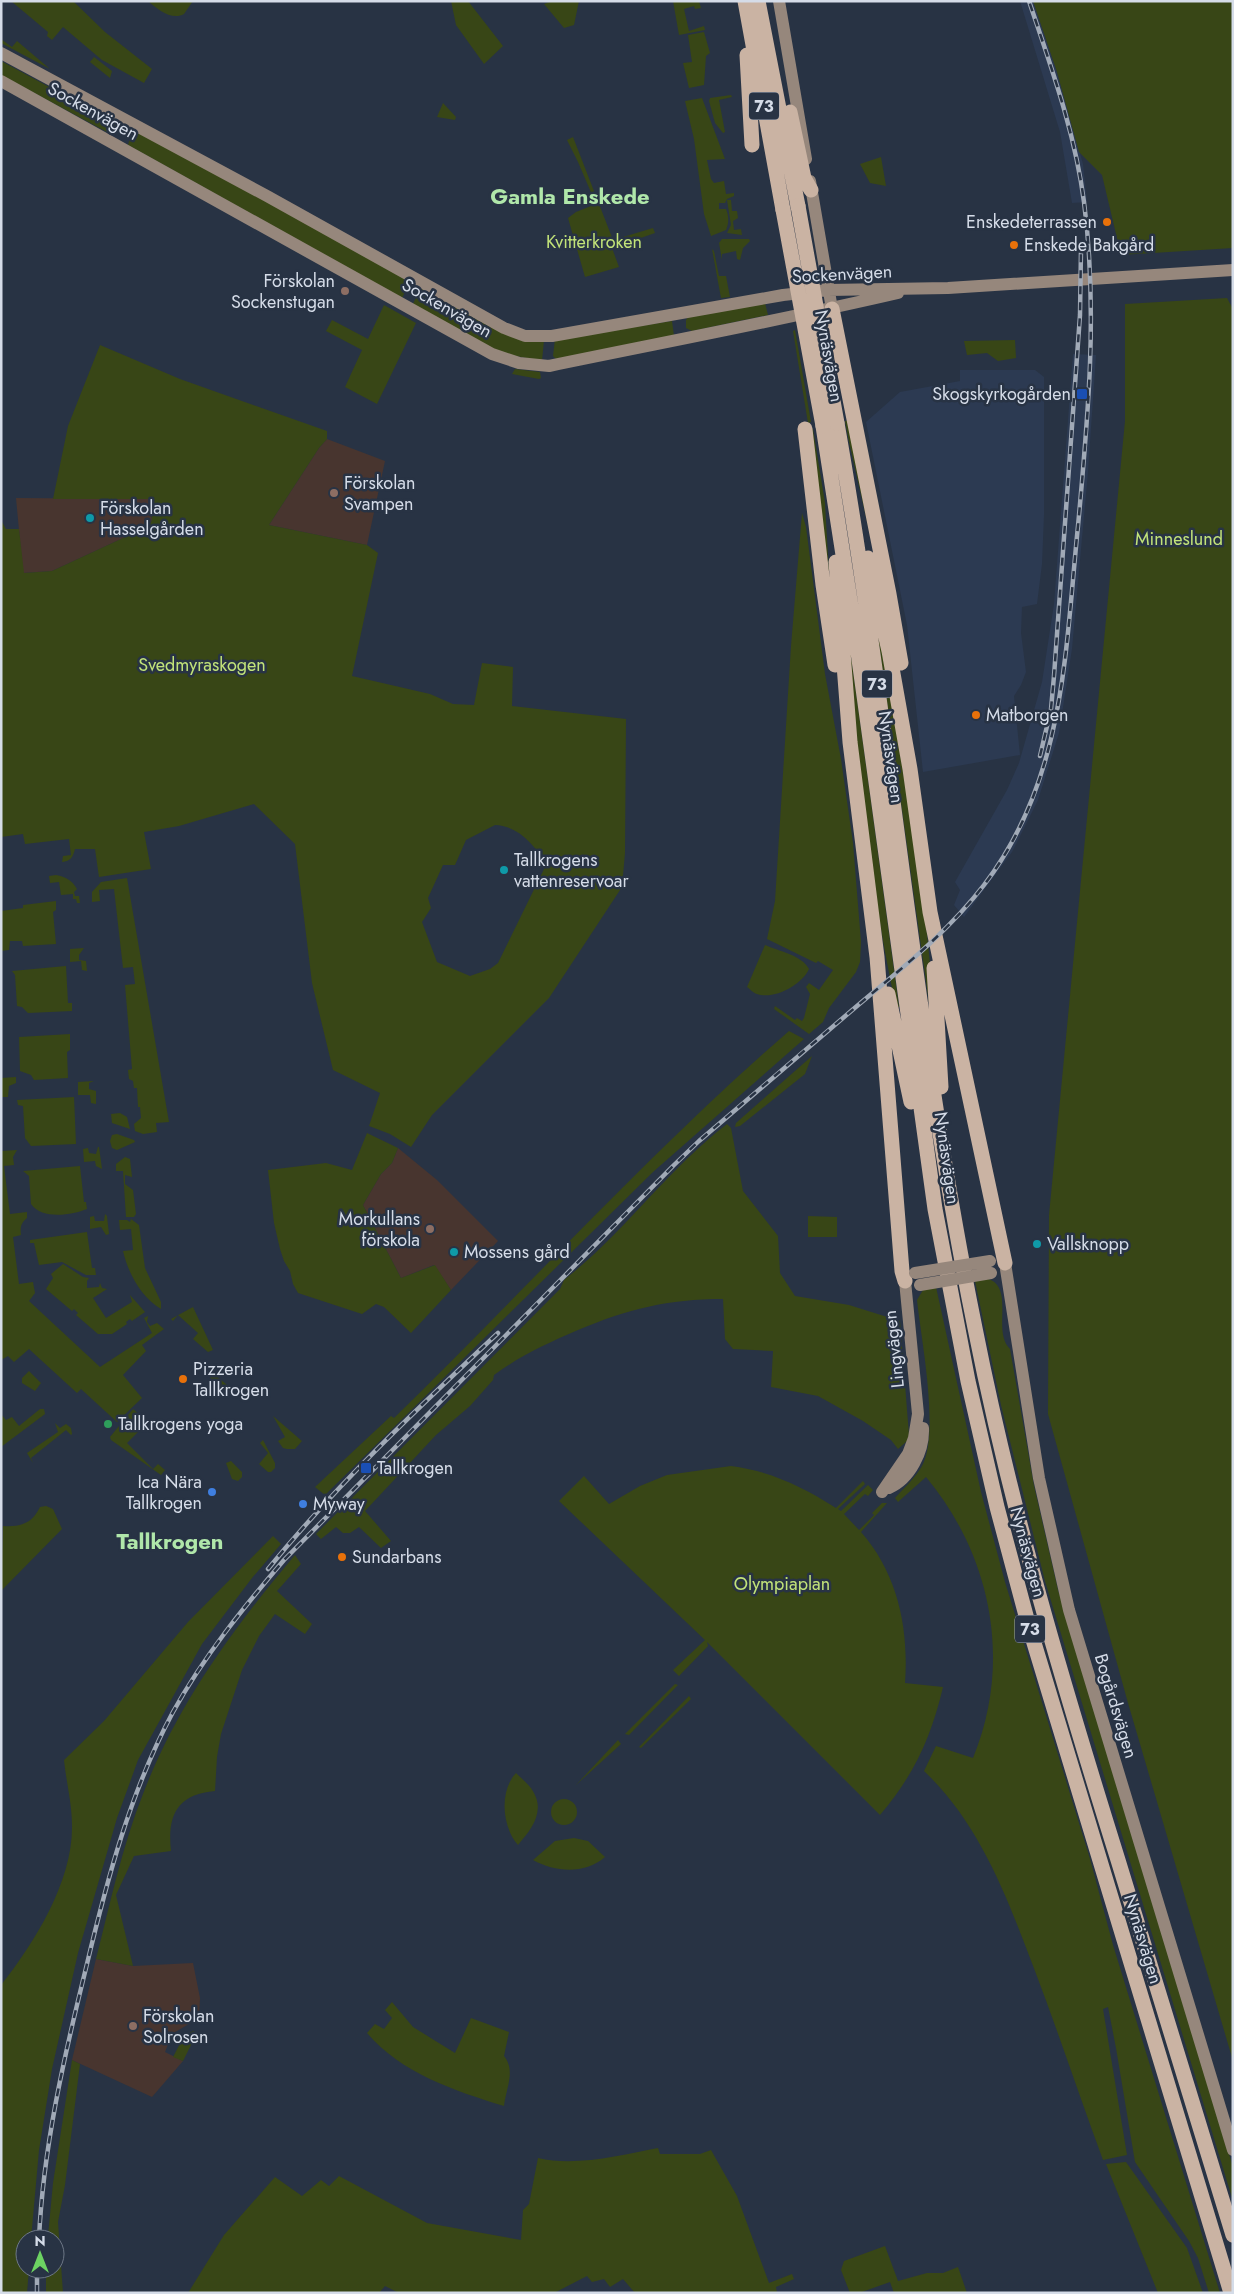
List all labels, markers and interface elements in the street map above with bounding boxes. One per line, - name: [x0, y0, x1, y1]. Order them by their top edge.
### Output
- street label: Sockenvägen: [43, 75, 143, 147]
- road number: 73: [749, 92, 779, 120]
- district label: Gamla Enskede: [490, 180, 650, 212]
- place label: Enskedeterrassen: [966, 209, 1097, 235]
- marker: Enskedeterrassen: [1101, 216, 1113, 228]
- park label: Kvitterkroken: [546, 229, 642, 255]
- place label: Enskede Bakgård: [1024, 232, 1154, 258]
- marker: Enskede Bakgård: [1008, 239, 1020, 251]
- street label: Sockenvägen: [791, 258, 893, 290]
- place label: Förskolan Sockenstugan: [231, 268, 335, 315]
- street label: Sockenvägen: [397, 272, 497, 344]
- marker: Förskolan Sockenstugan: [339, 285, 351, 297]
- street label: Nynäsvägen: [808, 308, 850, 404]
- place label: Skogskyrkogården: [932, 381, 1071, 407]
- marker: Skogskyrkogården: [1075, 387, 1089, 401]
- place label: Förskolan Svampen: [344, 470, 415, 517]
- marker: Förskolan Svampen: [328, 487, 340, 499]
- place label: Förskolan Hasselgården: [100, 495, 204, 542]
- marker: Förskolan Hasselgården: [84, 512, 96, 524]
- park label: Minneslund: [1135, 526, 1223, 552]
- park label: Svedmyraskogen: [138, 652, 266, 678]
- road number: 73: [862, 671, 892, 698]
- place label: Matborgen: [986, 702, 1069, 728]
- street label: Nynäsvägen: [872, 709, 910, 805]
- marker: Matborgen: [970, 709, 982, 721]
- place label: Tallkrogens vattenreservoar: [514, 847, 629, 894]
- marker: Tallkrogens vattenreservoar: [498, 864, 510, 876]
- street label: Nynäsvägen: [928, 1110, 966, 1206]
- place label: Morkullans förskola: [339, 1206, 420, 1253]
- marker: Morkullans förskola: [424, 1223, 436, 1235]
- place label: Vallsknopp: [1047, 1231, 1129, 1257]
- marker: Vallsknopp: [1031, 1238, 1043, 1250]
- place label: Mossens gård: [464, 1239, 570, 1265]
- marker: Mossens gård: [448, 1246, 460, 1258]
- street label: Lingvägen: [877, 1309, 911, 1389]
- place label: Pizzeria Tallkrogen: [193, 1356, 269, 1403]
- marker: Pizzeria Tallkrogen: [177, 1373, 189, 1385]
- place label: Tallkrogens yoga: [118, 1411, 243, 1437]
- marker: Tallkrogens yoga: [102, 1418, 114, 1430]
- place label: Tallkrogen: [377, 1455, 453, 1481]
- marker: Tallkrogen: [359, 1461, 373, 1475]
- place label: Ica Nära Tallkrogen: [126, 1469, 202, 1516]
- marker: Ica Nära Tallkrogen: [206, 1486, 218, 1498]
- place label: Myway: [313, 1491, 365, 1517]
- marker: Myway: [297, 1498, 309, 1510]
- street label: Nynäsvägen: [1003, 1504, 1053, 1600]
- district label: Tallkrogen: [117, 1525, 223, 1557]
- place label: Sundarbans: [352, 1544, 441, 1570]
- marker: Sundarbans: [336, 1551, 348, 1563]
- park label: Olympiaplan: [734, 1571, 830, 1597]
- road number: 73: [1015, 1616, 1045, 1642]
- street label: Bogårdsvägen: [1088, 1651, 1144, 1761]
- street label: Nynäsvägen: [1117, 1891, 1169, 1987]
- place label: Förskolan Solrosen: [143, 2003, 214, 2050]
- marker: Förskolan Solrosen: [127, 2020, 139, 2032]
- north arrow: [15, 2229, 65, 2279]
- text: N: [34, 2231, 46, 2251]

